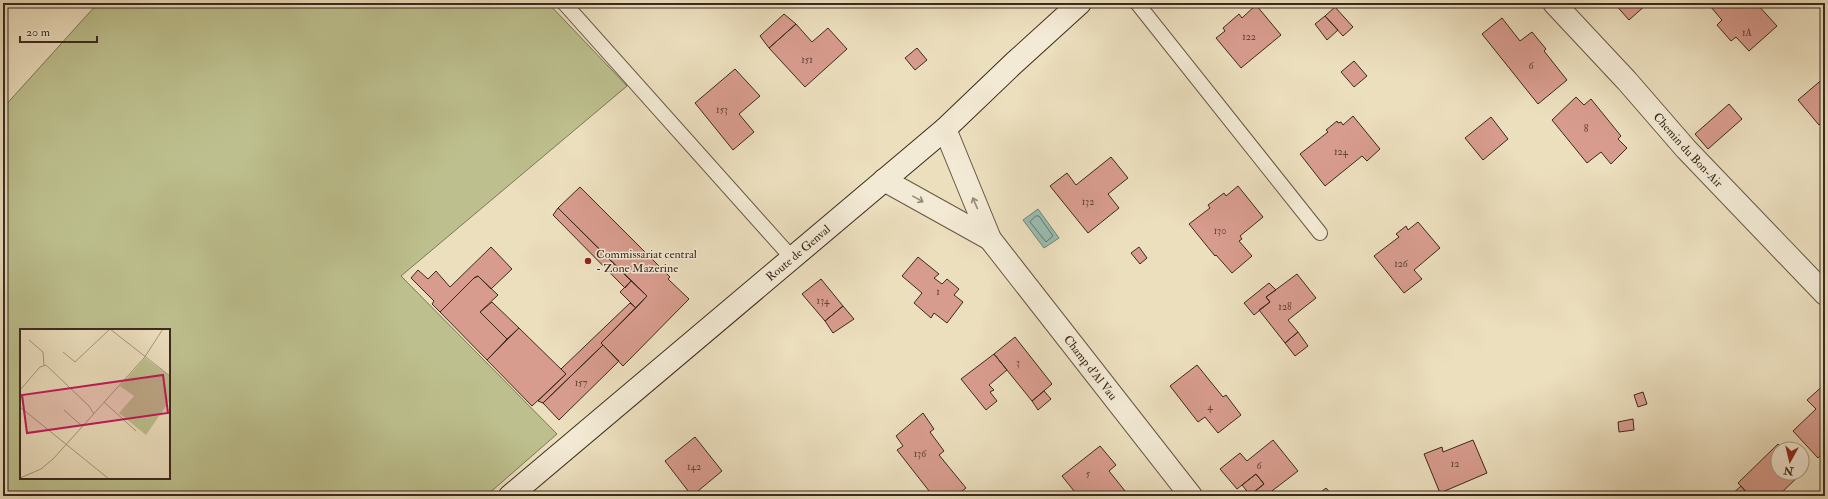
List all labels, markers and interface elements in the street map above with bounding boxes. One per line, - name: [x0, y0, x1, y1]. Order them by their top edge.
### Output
- scale bar: [20, 18, 97, 44]
- text: 20 m: [26, 25, 51, 40]
- house number: 1A: [1742, 27, 1753, 39]
- house number: 122: [1242, 31, 1256, 43]
- house number: 151: [801, 54, 813, 66]
- house number: 6: [1528, 60, 1534, 72]
- house number: 153: [716, 104, 728, 116]
- street label: Chemin du Bon-Air: [1650, 110, 1726, 191]
- house number: 8: [1584, 123, 1589, 135]
- house number: 124: [1334, 146, 1349, 158]
- one-way arrow: [912, 196, 924, 203]
- house number: 132: [1082, 196, 1094, 208]
- one-way arrow: [971, 197, 979, 209]
- street label: Route de Genval: [763, 222, 834, 285]
- house number: 130: [1214, 225, 1226, 237]
- place label: Commissariat central - Zone Mazerine: [596, 247, 697, 276]
- marker: Commissariat central - Zone Mazerine: [583, 256, 593, 266]
- house number: 126: [1394, 258, 1409, 270]
- house number: 1: [936, 286, 940, 298]
- house number: 134: [817, 295, 830, 307]
- house number: 128: [1278, 301, 1292, 313]
- inset map: [20, 329, 170, 479]
- street label: Champ d'Al Vau: [1060, 332, 1120, 403]
- house number: 3: [1016, 357, 1020, 369]
- house number: 157: [575, 377, 588, 389]
- house number: 4: [1207, 401, 1213, 413]
- north arrow: [1770, 441, 1810, 481]
- house number: 136: [914, 448, 927, 460]
- house number: 12: [1451, 458, 1459, 470]
- house number: 6: [1256, 460, 1262, 472]
- house number: 142: [687, 461, 701, 473]
- text: N: [1782, 463, 1795, 478]
- house number: 5: [1086, 468, 1091, 480]

